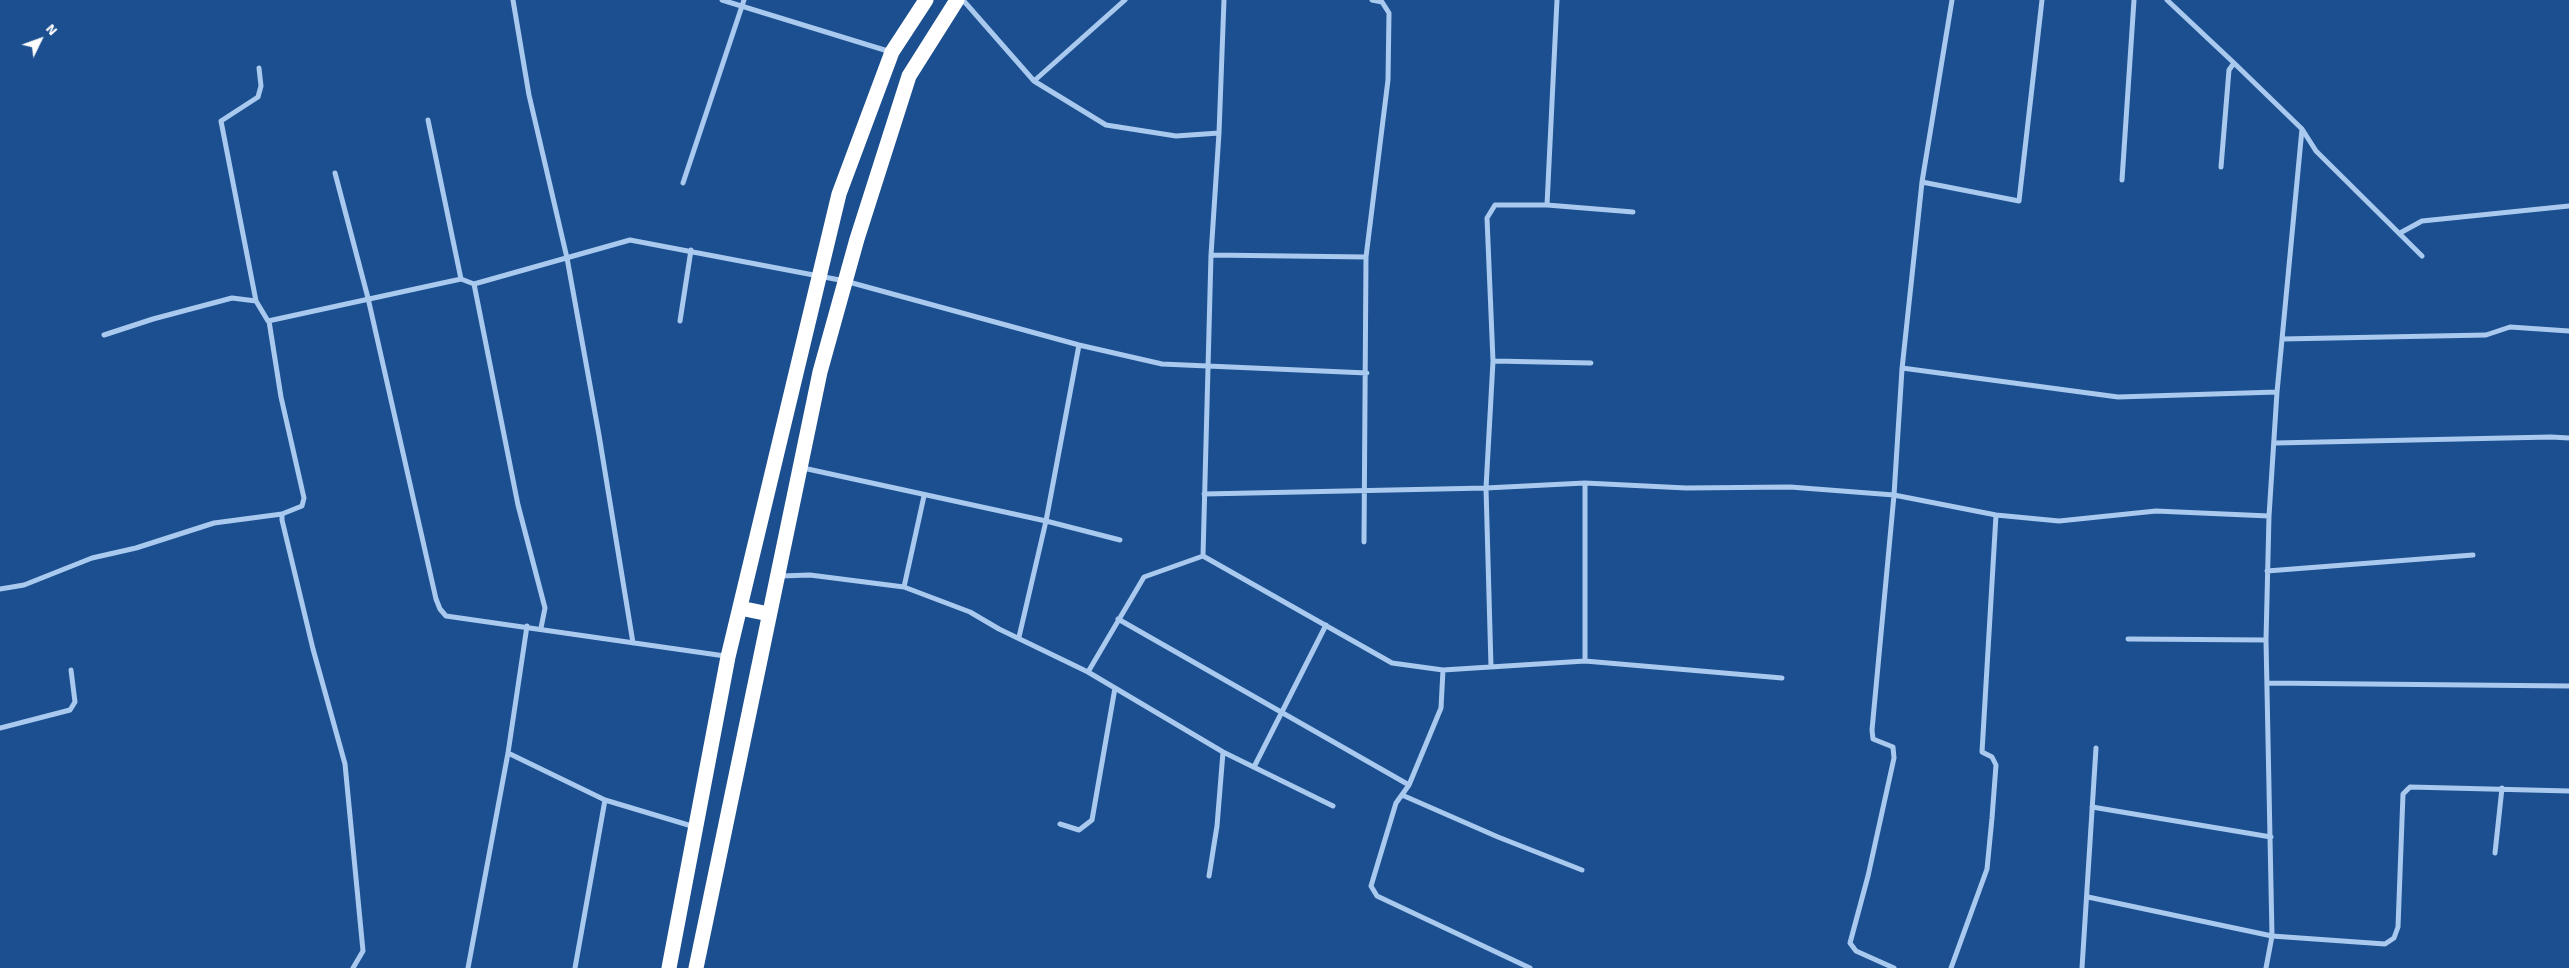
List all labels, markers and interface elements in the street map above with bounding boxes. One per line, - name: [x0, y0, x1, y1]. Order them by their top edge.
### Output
- north arrow: [15, 15, 65, 65]
- text: N: [42, 20, 61, 39]

